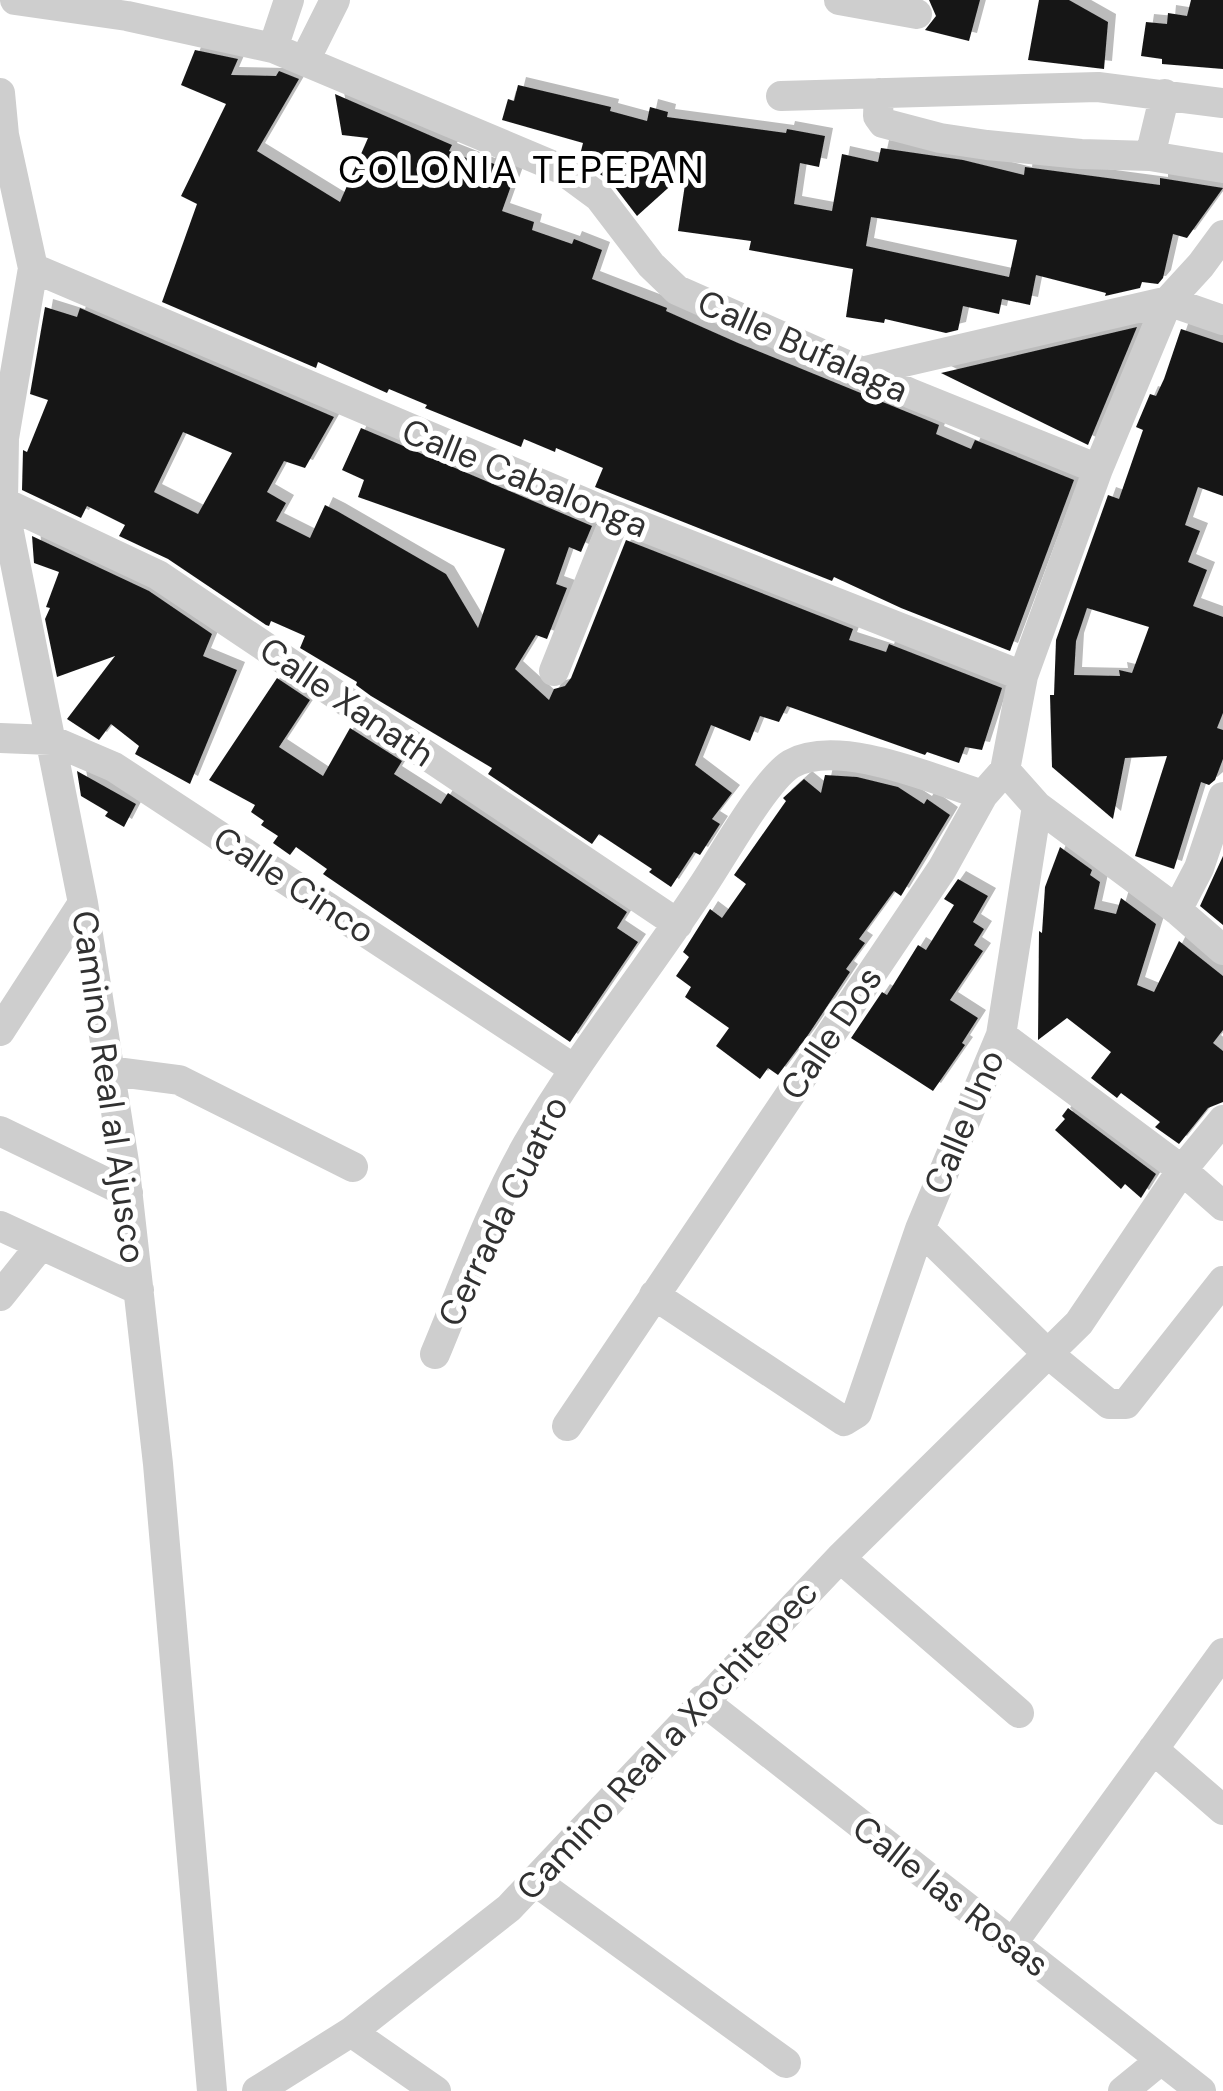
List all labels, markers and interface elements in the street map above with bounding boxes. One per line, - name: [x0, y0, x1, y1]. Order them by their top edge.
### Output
- district label: COLONIA TEPEPAN: [338, 145, 706, 195]
- street label: Calle Bufalaga: [691, 279, 915, 413]
- street label: Calle Cabalonga: [395, 408, 655, 548]
- street label: Calle Xanath: [251, 627, 443, 777]
- street label: Calle Cinco: [205, 816, 383, 954]
- street label: Camino Real al Ajusco: [61, 908, 157, 1266]
- street label: Calle Dos: [770, 957, 892, 1109]
- street label: Calle Uno: [913, 1043, 1015, 1201]
- street label: Cerrada Cuatro: [427, 1088, 579, 1334]
- street label: Camino Real a Xochitepec: [506, 1570, 828, 1910]
- street label: Calle las Rosas: [843, 1805, 1059, 1987]

